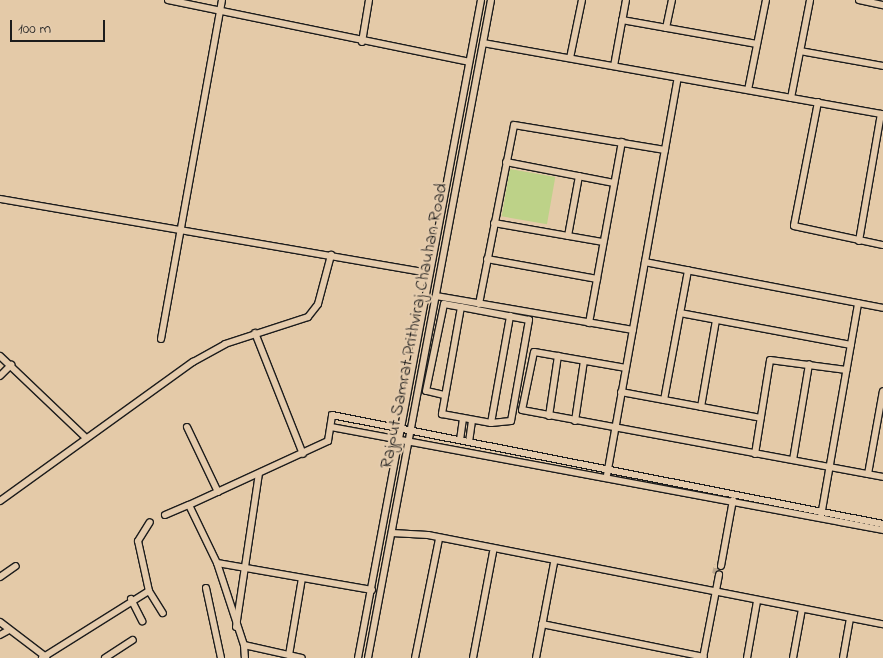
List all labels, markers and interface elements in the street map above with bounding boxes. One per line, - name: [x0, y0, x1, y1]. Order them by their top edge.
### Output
- scale bar: [12, 10, 108, 42]
- text: 100 m: [18, 18, 51, 40]
- street label: Rajput Samrat Prithviraj Chauhan Road: [377, 181, 453, 471]

